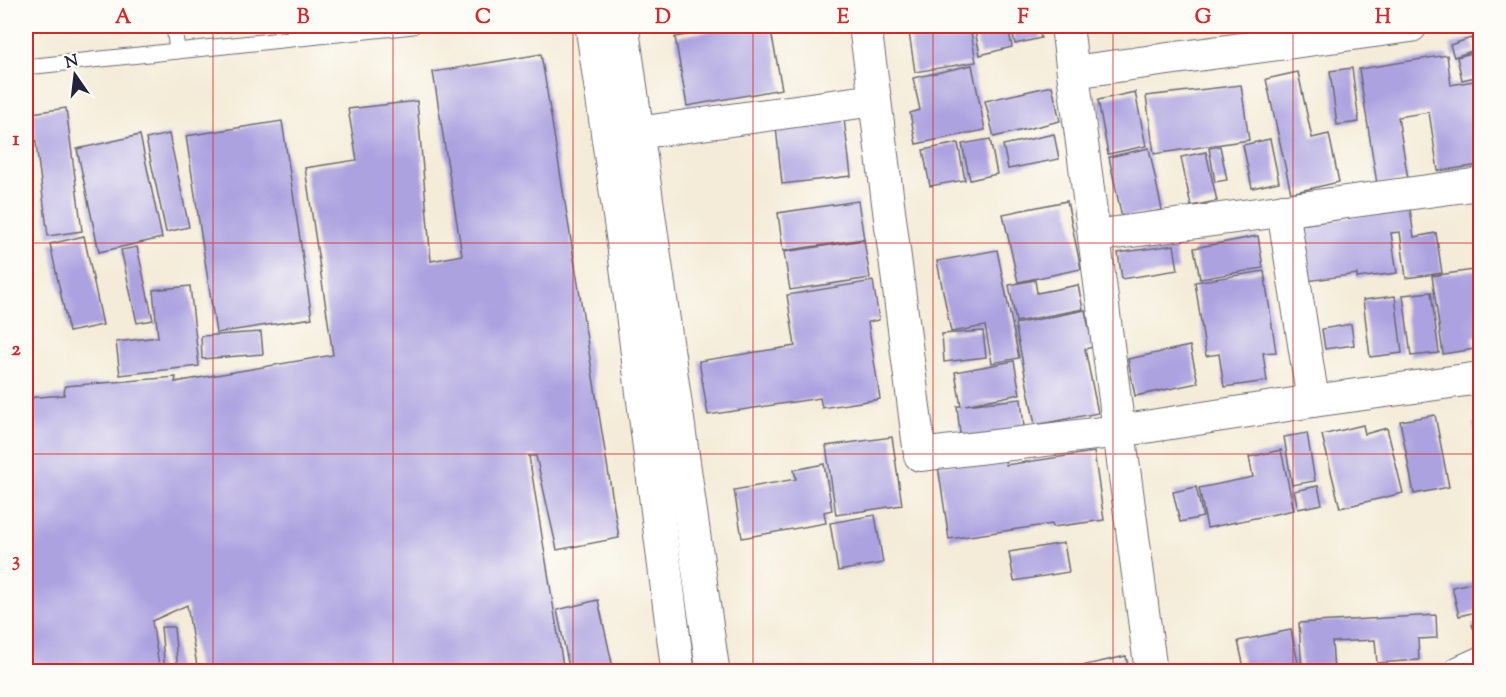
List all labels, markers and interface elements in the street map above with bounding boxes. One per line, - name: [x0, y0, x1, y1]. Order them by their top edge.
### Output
- text: A: [115, 4, 132, 33]
- text: B: [297, 4, 310, 33]
- text: C: [475, 4, 491, 33]
- text: D: [655, 4, 671, 33]
- text: E: [837, 4, 850, 33]
- text: F: [1017, 4, 1029, 33]
- text: G: [1195, 4, 1212, 33]
- text: H: [1375, 4, 1391, 33]
- north arrow: [45, 45, 105, 105]
- text: N: [63, 50, 81, 76]
- text: 1: [13, 126, 20, 155]
- text: 2: [11, 336, 21, 365]
- text: 3: [12, 547, 20, 576]

